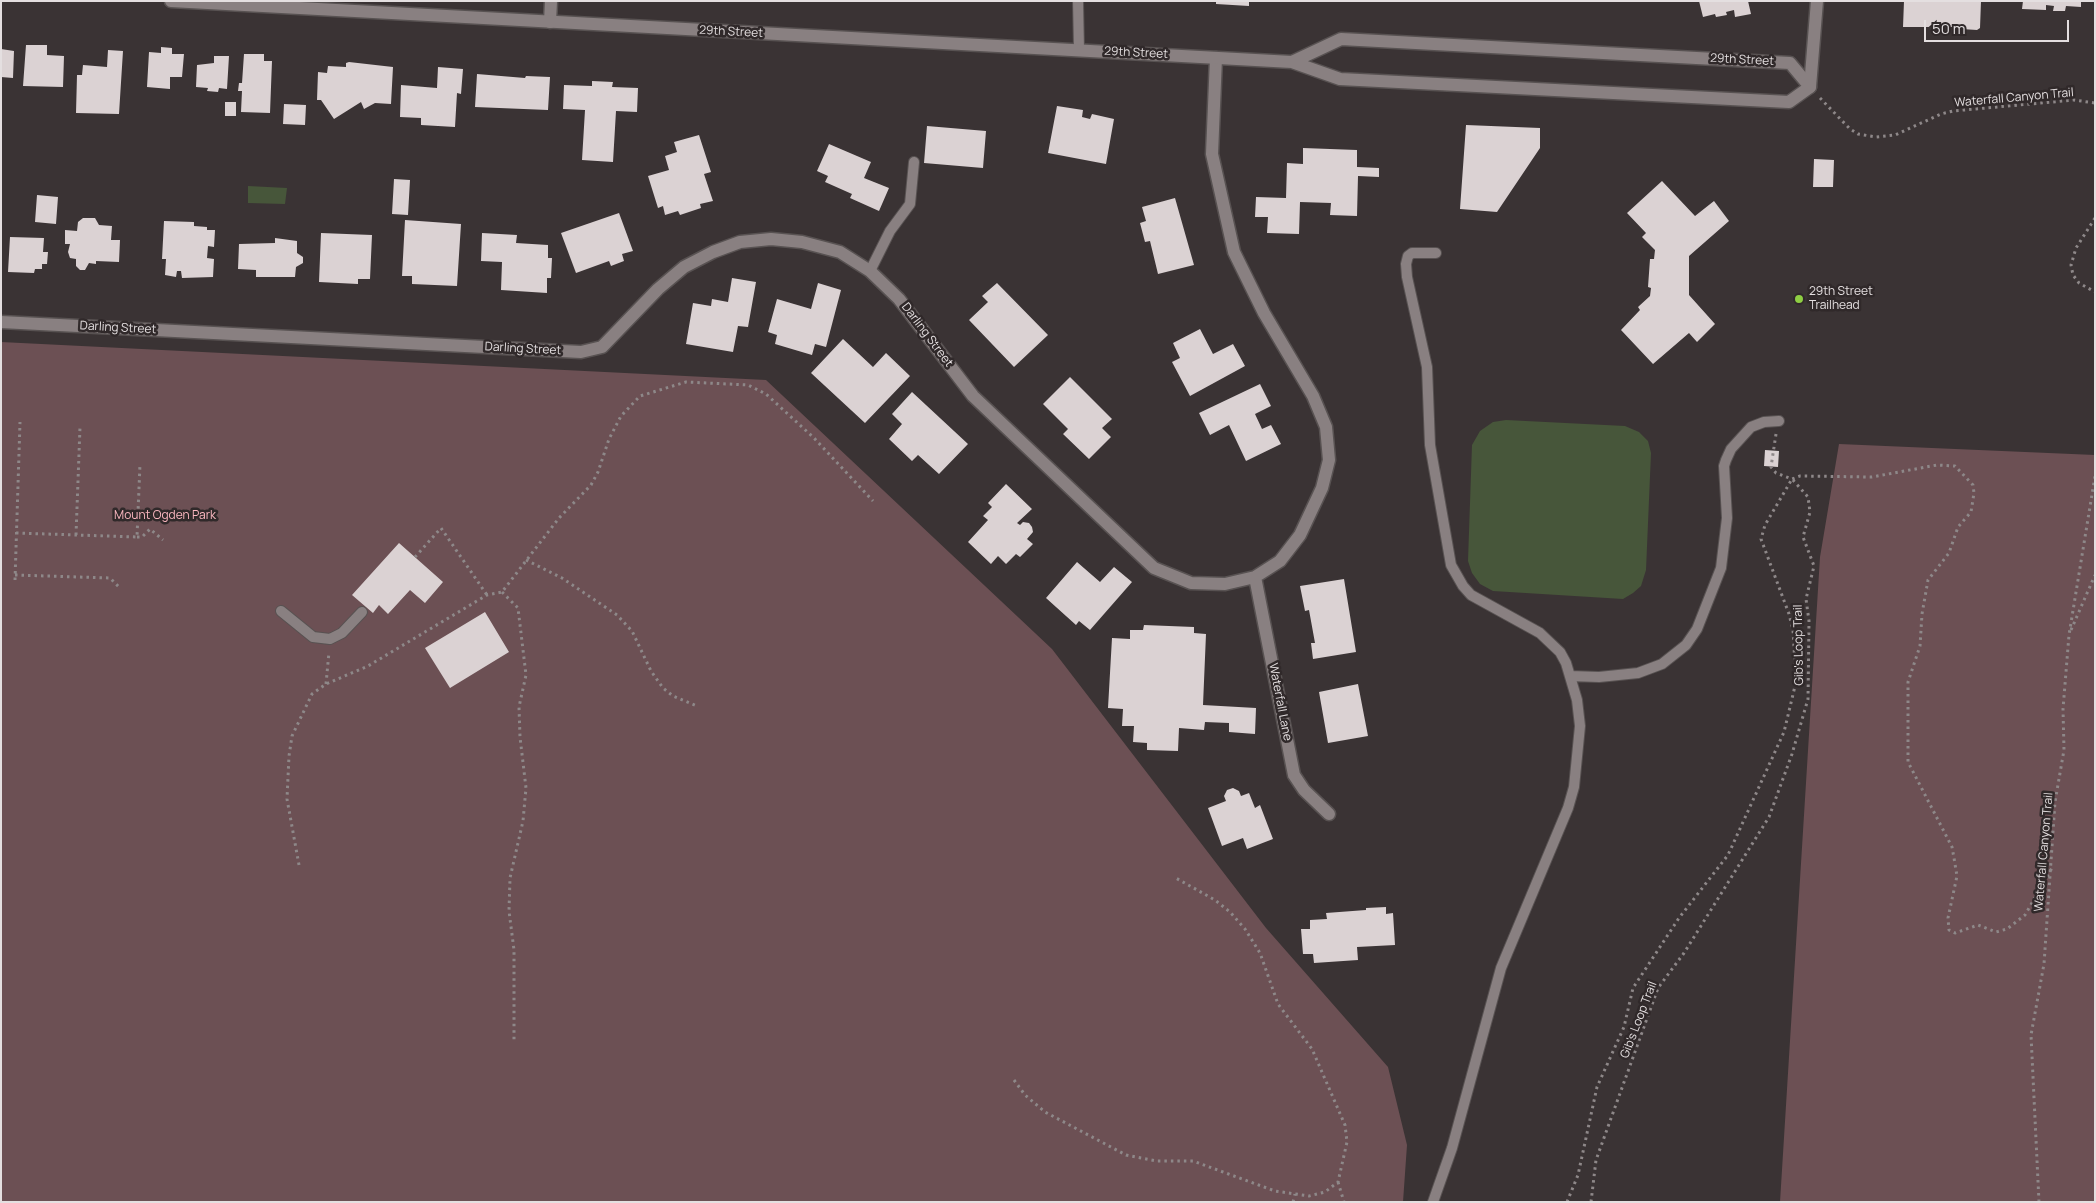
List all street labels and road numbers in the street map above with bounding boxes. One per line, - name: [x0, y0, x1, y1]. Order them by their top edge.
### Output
- street label: 29th Street: [699, 23, 763, 41]
- street label: 29th Street: [1104, 44, 1168, 62]
- street label: 29th Street: [1710, 51, 1774, 69]
- street label: Waterfall Canyon Trail: [1954, 86, 2074, 110]
- street label: Darling Street: [898, 300, 956, 370]
- street label: Darling Street: [79, 319, 157, 337]
- street label: Darling Street: [484, 340, 562, 358]
- street label: Gib's Loop Trail: [1791, 604, 1807, 686]
- street label: Waterfall Lane: [1265, 662, 1295, 742]
- street label: Waterfall Canyon Trail: [2032, 792, 2056, 912]
- street label: Gib's Loop Trail: [1618, 980, 1660, 1060]

